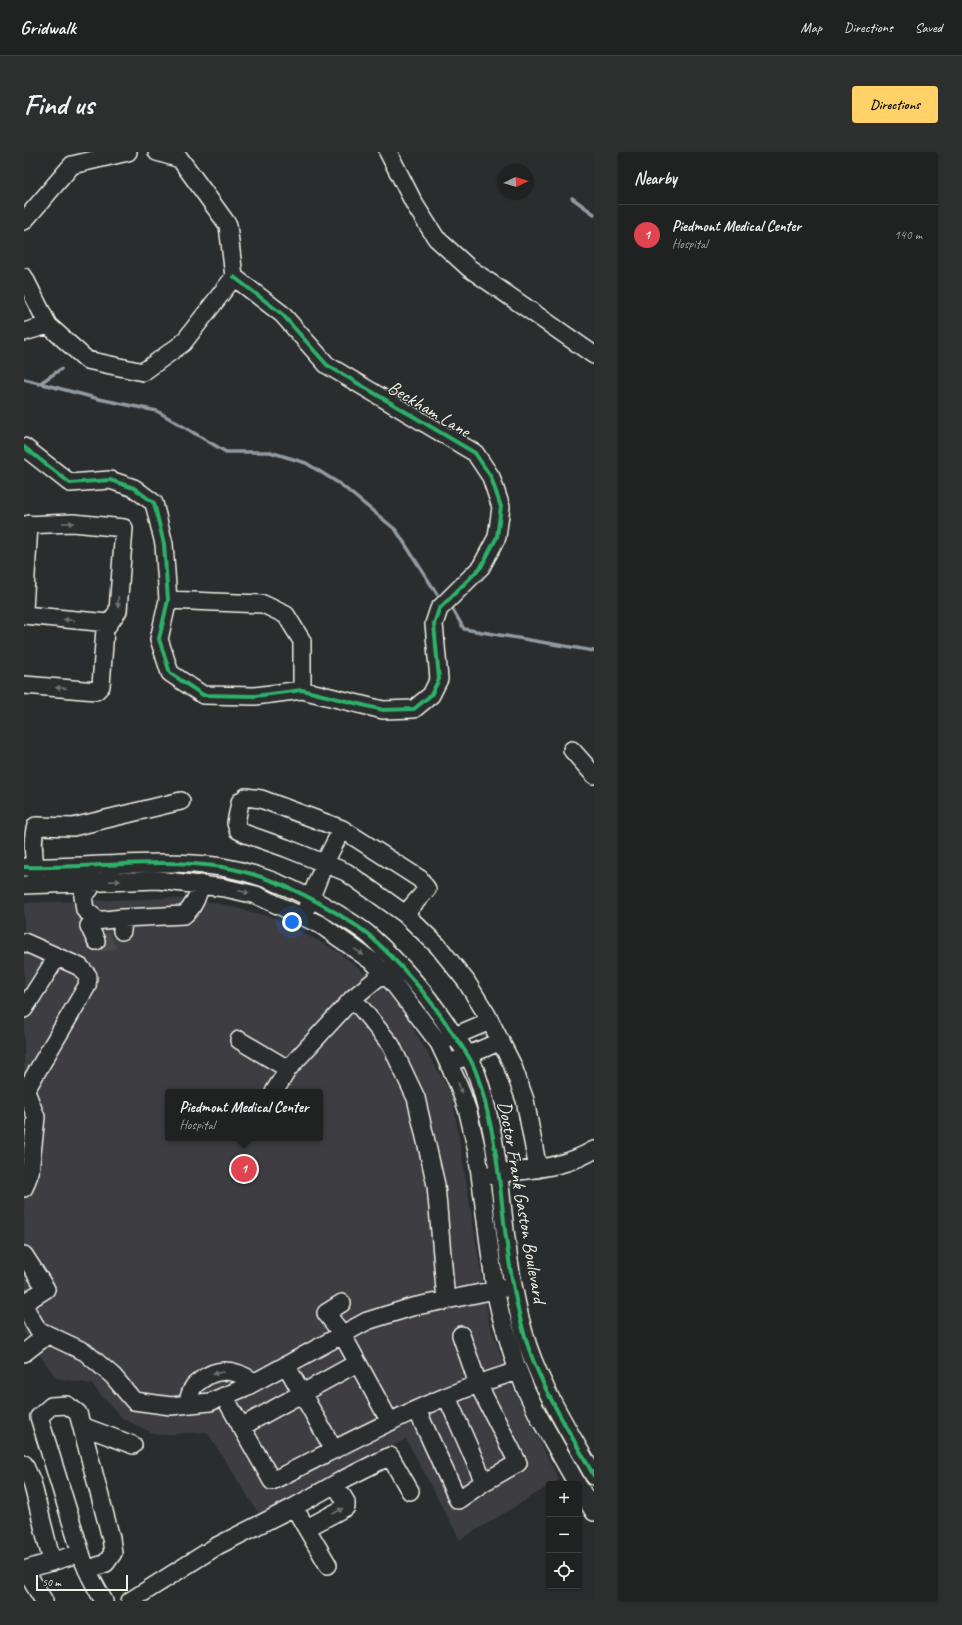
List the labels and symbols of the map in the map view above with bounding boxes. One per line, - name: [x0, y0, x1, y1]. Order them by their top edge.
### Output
- north arrow: [498, 164, 534, 200]
- street label: Beckham Lane: [383, 375, 476, 444]
- one-way arrow: [62, 520, 75, 526]
- one-way arrow: [115, 596, 122, 608]
- one-way arrow: [63, 616, 75, 623]
- one-way arrow: [55, 684, 67, 691]
- one-way arrow: [109, 878, 122, 884]
- one-way arrow: [238, 890, 250, 896]
- your location: [282, 912, 302, 932]
- one-way arrow: [353, 948, 364, 956]
- one-way arrow: [457, 1083, 463, 1095]
- street label: Doctor Frank Gaston Boulevard: [492, 1099, 552, 1308]
- pin: 1: [231, 1154, 257, 1184]
- one-way arrow: [212, 1370, 225, 1376]
- one-way arrow: [332, 1508, 344, 1515]
- scale bar: [36, 1573, 128, 1592]

